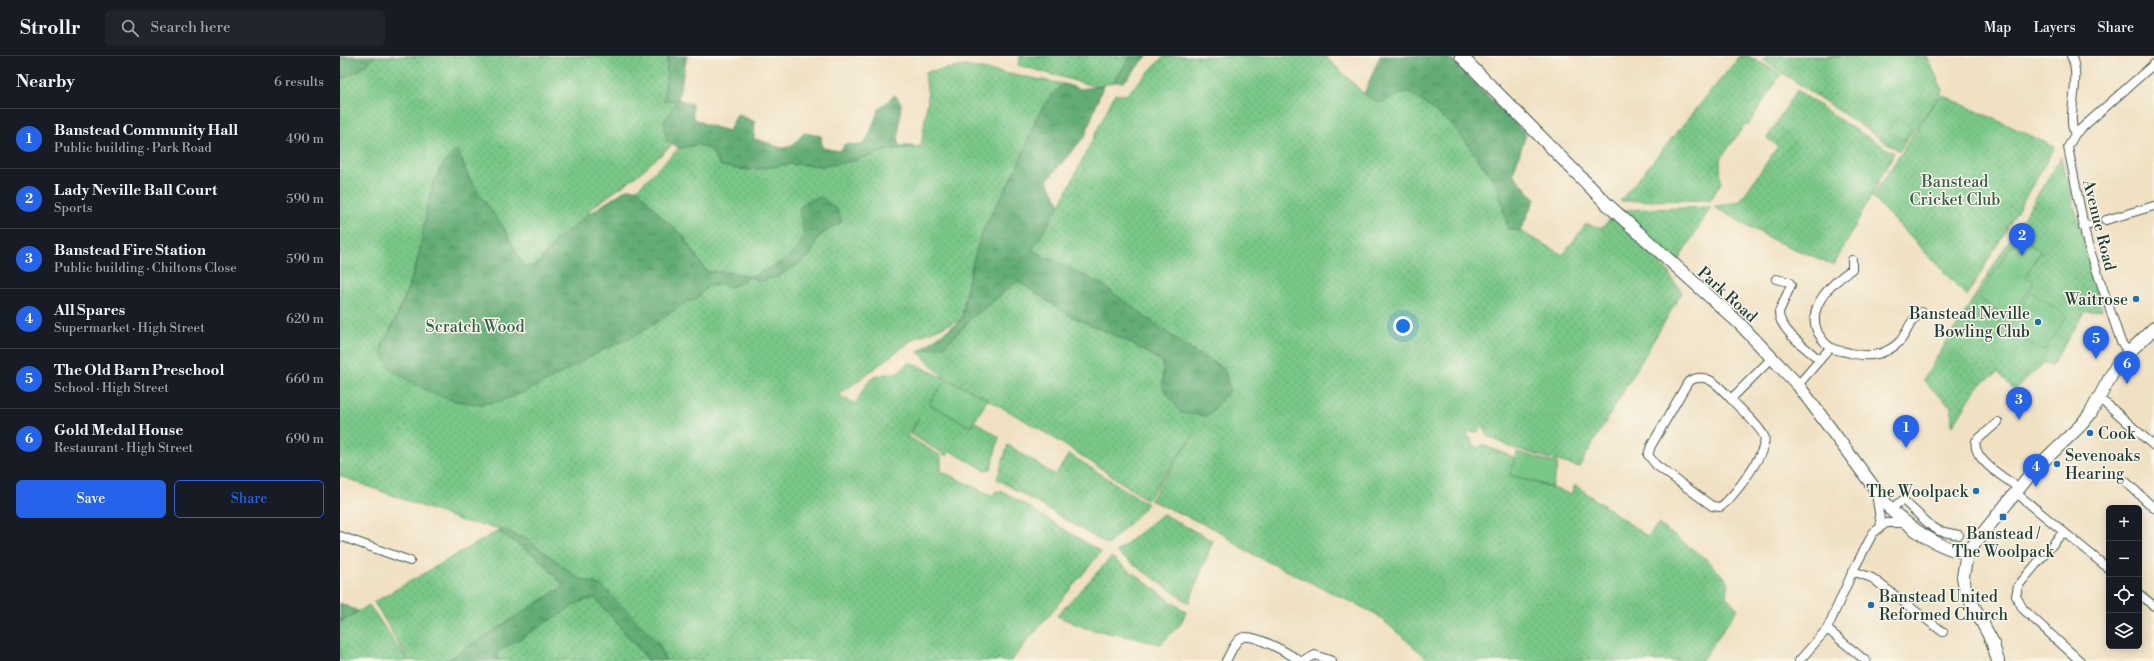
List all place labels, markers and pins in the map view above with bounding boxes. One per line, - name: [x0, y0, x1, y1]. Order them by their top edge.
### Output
- pin: 2: [2009, 223, 2035, 256]
- place label: Waitrose: [2064, 290, 2128, 310]
- marker: Waitrose: [2131, 294, 2141, 304]
- place label: Banstead Neville Bowling Club: [1908, 304, 2030, 342]
- marker: Banstead Neville Bowling Club: [2033, 317, 2043, 327]
- pin: 5: [2083, 326, 2109, 359]
- pin: 6: [2114, 351, 2140, 384]
- pin: 3: [2006, 387, 2032, 420]
- pin: 1: [1893, 415, 1919, 448]
- place label: Cook: [2098, 424, 2137, 444]
- marker: Cook: [2085, 428, 2095, 438]
- place label: Sevenoaks Hearing: [2065, 446, 2141, 484]
- pin: 4: [2023, 454, 2049, 487]
- marker: Sevenoaks Hearing: [2052, 459, 2062, 469]
- place label: The Woolpack: [1866, 482, 1970, 502]
- marker: The Woolpack: [1971, 486, 1981, 496]
- marker: Banstead / The Woolpack: [1998, 512, 2008, 522]
- place label: Banstead / The Woolpack: [1952, 524, 2056, 562]
- place label: Banstead United Reformed Church: [1878, 587, 2009, 625]
- marker: Banstead United Reformed Church: [1866, 600, 1876, 610]

